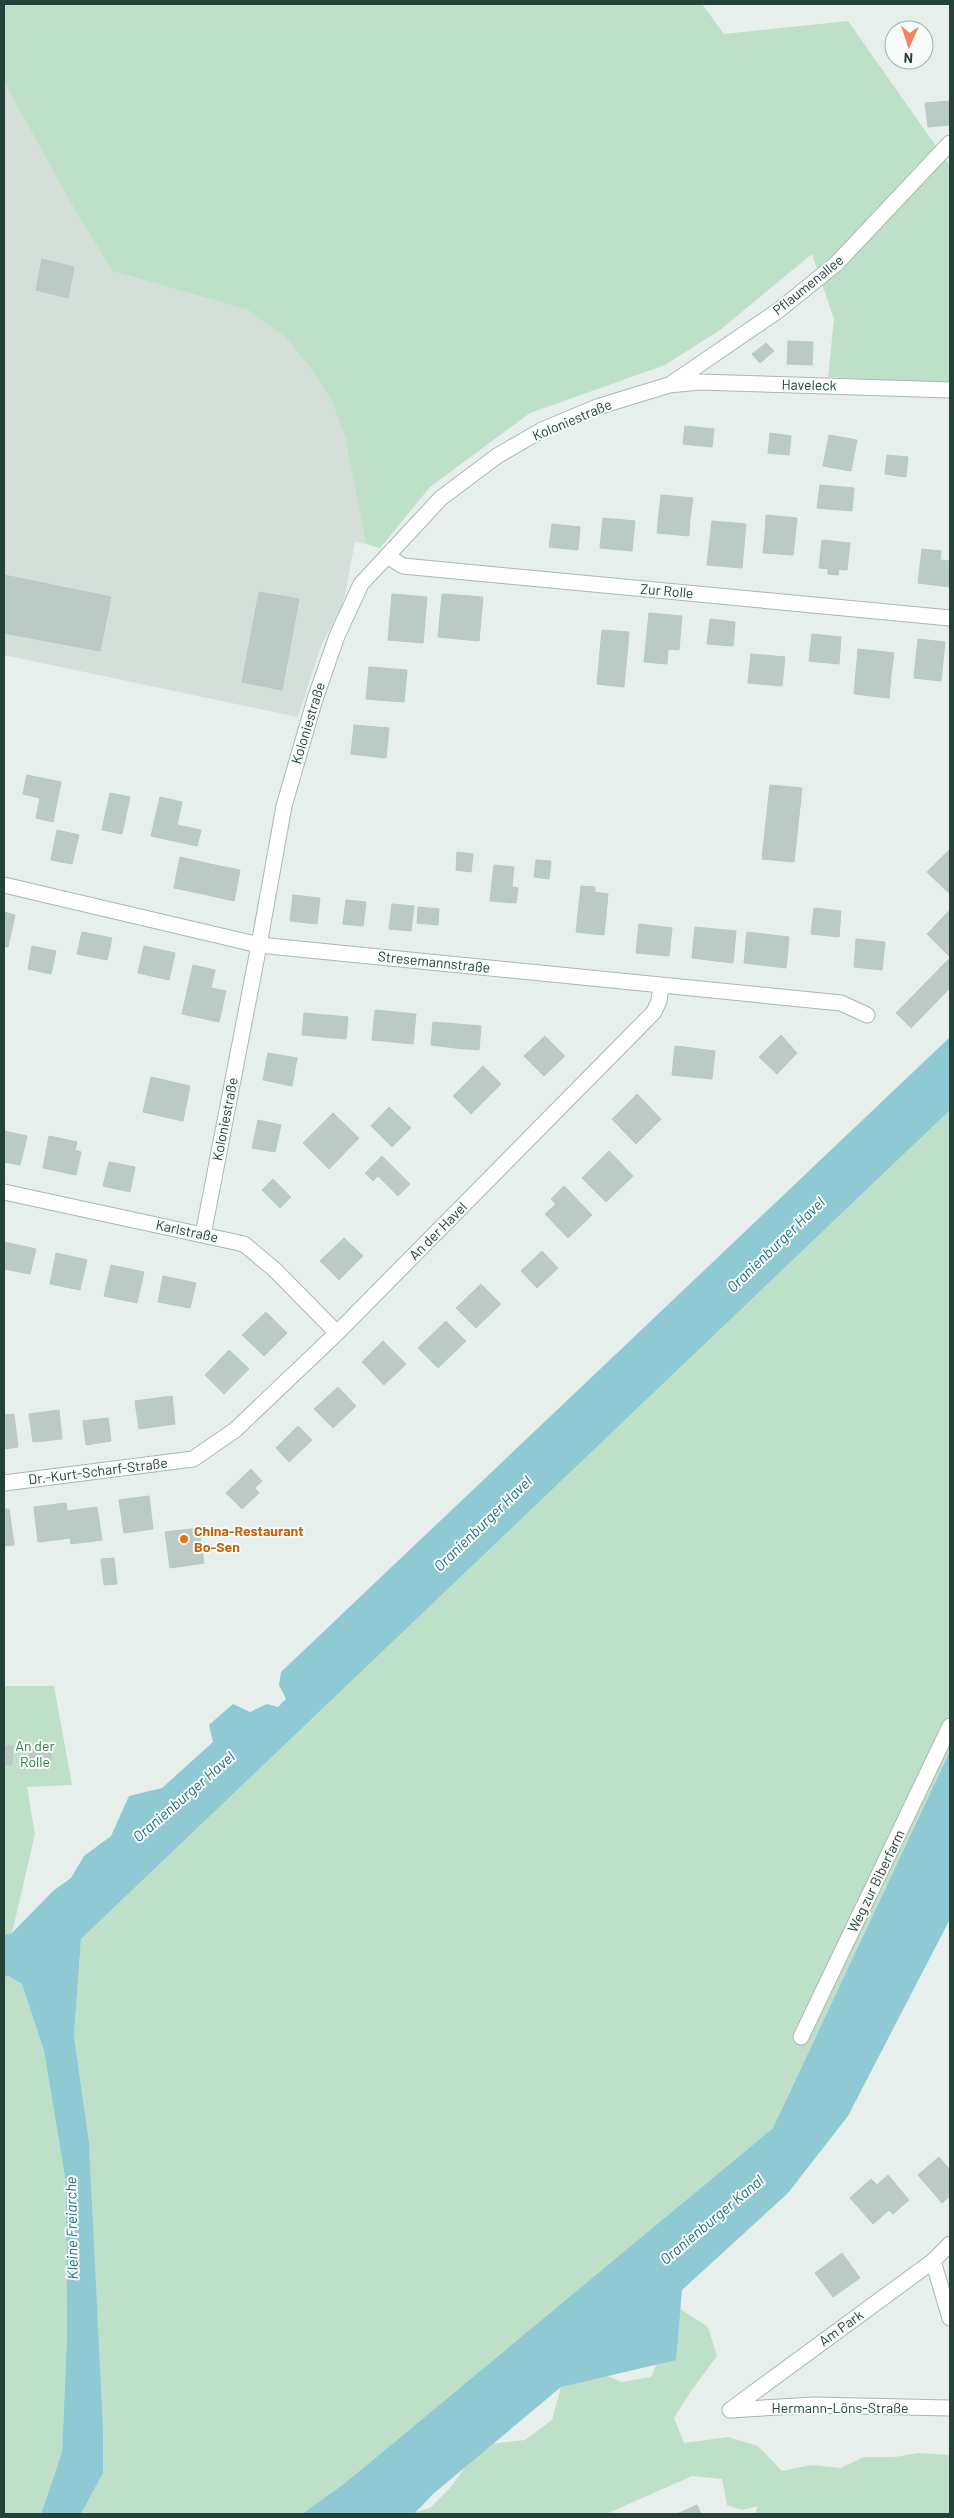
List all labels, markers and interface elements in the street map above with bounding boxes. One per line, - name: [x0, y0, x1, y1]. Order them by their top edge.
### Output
- north arrow: [884, 20, 934, 70]
- text: N: [903, 50, 913, 67]
- street label: Pflaumenallee: [769, 251, 847, 318]
- street label: Haveleck: [781, 376, 837, 393]
- street label: Koloniestraße: [530, 395, 614, 444]
- street label: Zur Rolle: [640, 580, 694, 601]
- street label: Koloniestraße: [287, 680, 328, 766]
- street label: Stresemannstraße: [377, 947, 491, 976]
- street label: Koloniestraße: [208, 1076, 241, 1162]
- water label: Oranienburger Havel: [723, 1193, 828, 1296]
- street label: An der Havel: [405, 1198, 470, 1263]
- street label: Karlstraße: [154, 1216, 220, 1245]
- street label: Dr.-Kurt-Scharf-Straße: [27, 1454, 169, 1487]
- water label: Oranienburger Havel: [430, 1472, 535, 1575]
- place label: China-Restaurant Bo-Sen: [194, 1522, 304, 1555]
- marker: China-Restaurant Bo-Sen: [178, 1533, 190, 1545]
- park label: An der Rolle: [15, 1737, 55, 1770]
- water label: Oranienburger Havel: [129, 1747, 238, 1845]
- street label: Weg zur Biberfarm: [843, 1827, 908, 1935]
- water label: Oranienburger Kanal: [656, 2170, 767, 2268]
- water label: Kleine Freiarche: [61, 2176, 81, 2280]
- street label: Am Park: [815, 2306, 866, 2349]
- street label: Hermann-Löns-Straße: [772, 2399, 908, 2416]

